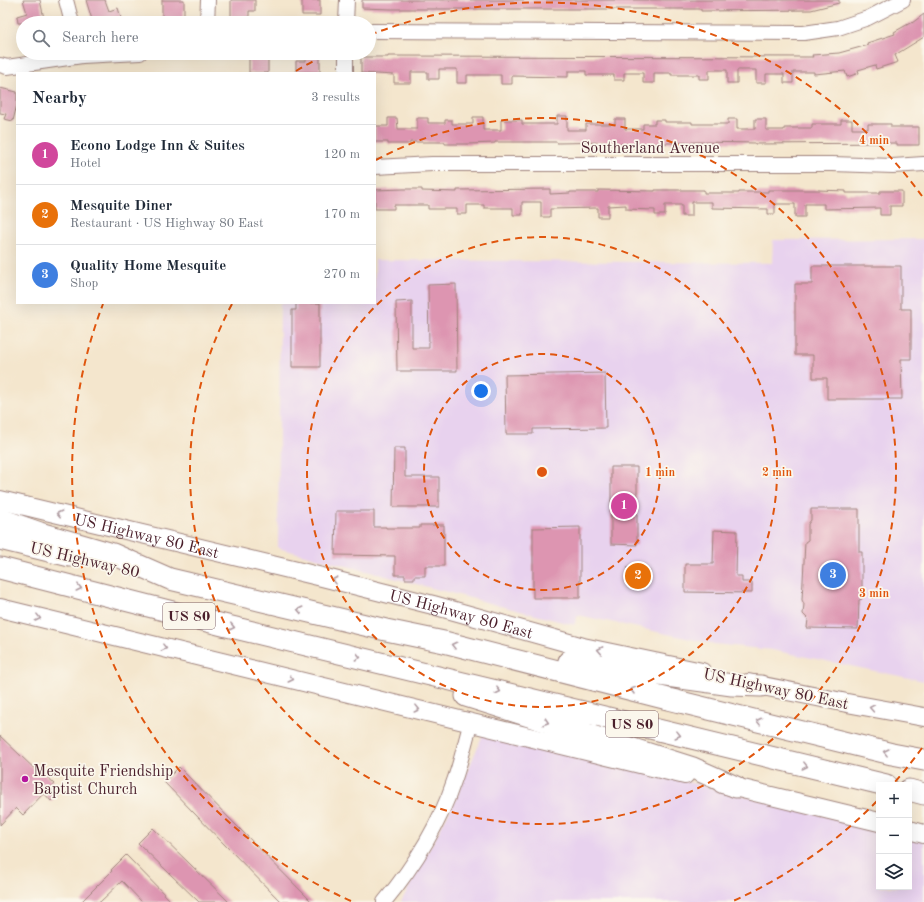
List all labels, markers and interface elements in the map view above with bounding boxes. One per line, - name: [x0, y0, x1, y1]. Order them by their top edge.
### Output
- search box: [16, 16, 376, 60]
- icon: search: [30, 27, 52, 49]
- text: Search here: [62, 31, 139, 46]
- text: Nearby: [32, 90, 87, 107]
- text: 3 results: [311, 91, 360, 104]
- text: 4 min: [859, 135, 889, 147]
- text: Econo Lodge Inn & Suites: [70, 139, 245, 154]
- street label: Southerland Avenue: [580, 141, 720, 157]
- text: 1: [41, 148, 49, 161]
- text: 120 m: [323, 148, 360, 161]
- text: Hotel: [70, 157, 101, 170]
- text: Mesquite Diner: [70, 199, 172, 214]
- text: 2: [41, 208, 49, 221]
- text: 170 m: [323, 208, 360, 221]
- text: Restaurant · US Highway 80 East: [70, 217, 264, 230]
- text: Quality Home Mesquite: [70, 259, 226, 274]
- text: 3: [41, 268, 49, 281]
- text: 270 m: [323, 268, 360, 281]
- text: Shop: [70, 277, 98, 290]
- your location: [471, 381, 491, 401]
- centre of rings: [535, 465, 549, 479]
- text: 1 min: [645, 467, 675, 479]
- text: 2 min: [762, 467, 792, 479]
- pin: 1: [611, 491, 637, 521]
- street label: US Highway 80 East: [73, 509, 221, 561]
- one-way arrow: [55, 510, 62, 518]
- street label: US Highway 80: [28, 537, 142, 581]
- pin: 3: [820, 560, 846, 590]
- pin: 2: [625, 561, 651, 591]
- one-way arrow: [332, 576, 339, 585]
- one-way arrow: [75, 583, 82, 592]
- street label: US Highway 80 East: [387, 588, 535, 643]
- text: 3 min: [859, 588, 889, 600]
- road number: US 80: [163, 603, 215, 629]
- one-way arrow: [296, 606, 303, 614]
- one-way arrow: [35, 613, 41, 621]
- one-way arrow: [228, 622, 235, 630]
- one-way arrow: [451, 641, 457, 649]
- one-way arrow: [160, 643, 167, 652]
- one-way arrow: [597, 647, 603, 655]
- one-way arrow: [355, 652, 361, 660]
- street label: US Highway 80 East: [701, 667, 850, 713]
- one-way arrow: [287, 674, 294, 682]
- one-way arrow: [494, 686, 501, 694]
- one-way arrow: [630, 687, 636, 695]
- one-way arrow: [869, 704, 875, 713]
- one-way arrow: [414, 705, 420, 713]
- road number: US 80: [606, 711, 658, 737]
- one-way arrow: [543, 717, 550, 726]
- one-way arrow: [756, 717, 763, 726]
- one-way arrow: [674, 730, 681, 739]
- one-way arrow: [883, 748, 890, 757]
- one-way arrow: [801, 761, 808, 769]
- place label: Mesquite Friendship Baptist Church: [33, 764, 173, 798]
- marker: Mesquite Friendship Baptist Church: [20, 774, 30, 784]
- map controls: [876, 782, 912, 890]
- button: +: [876, 782, 912, 818]
- button: −: [876, 818, 912, 854]
- button: layers: [876, 854, 912, 890]

